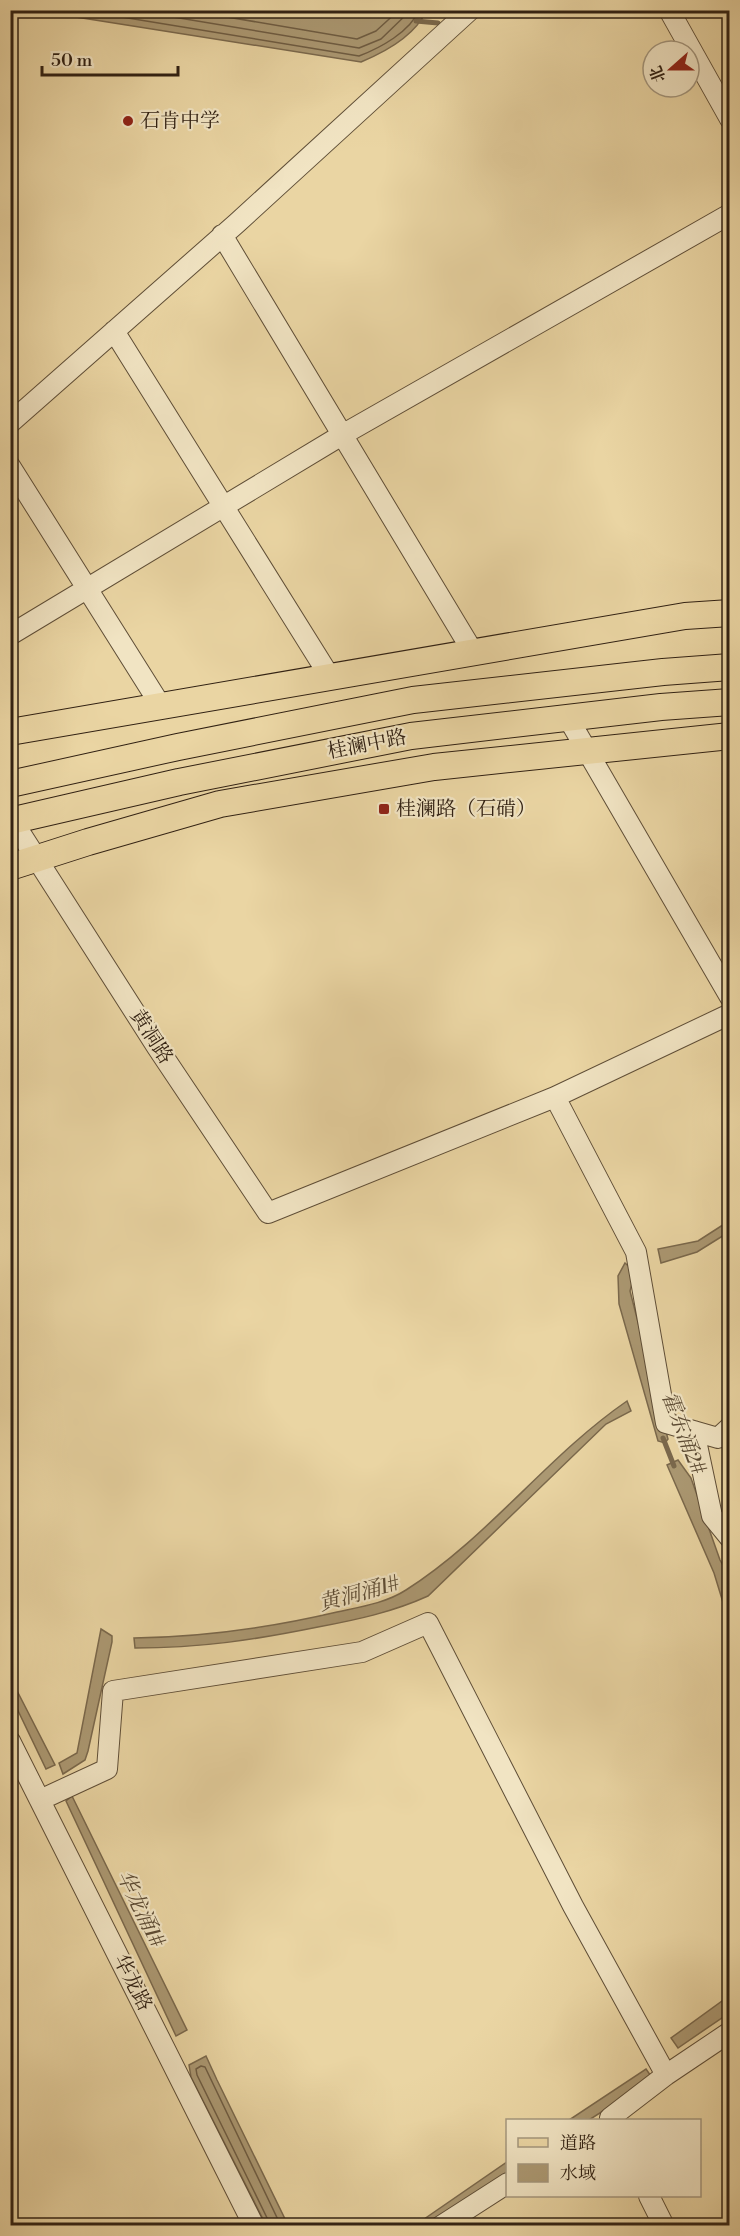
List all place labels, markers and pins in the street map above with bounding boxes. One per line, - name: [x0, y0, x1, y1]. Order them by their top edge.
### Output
- place label: 石肯中学: [140, 109, 220, 134]
- marker: 石肯中学: [121, 114, 135, 128]
- place label: 桂澜路（石𬒔）: [396, 797, 536, 822]
- marker: 桂澜路（石𬒔）: [377, 802, 391, 816]

